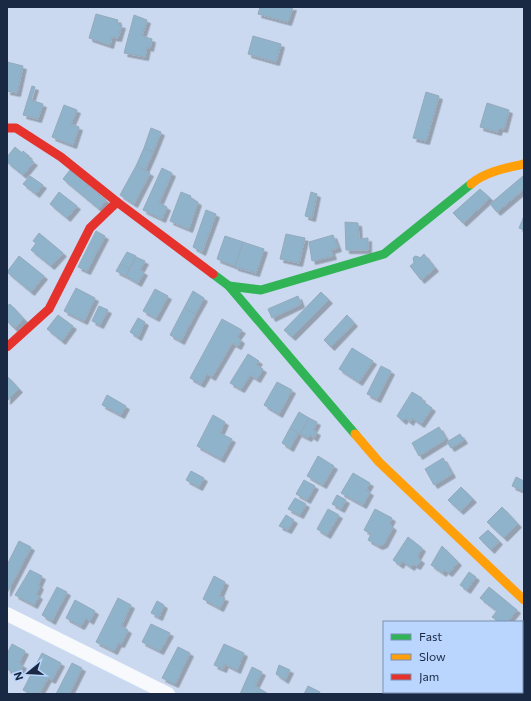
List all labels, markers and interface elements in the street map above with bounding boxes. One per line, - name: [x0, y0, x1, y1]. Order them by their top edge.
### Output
- legend: [383, 621, 523, 693]
- text: Fast: [419, 629, 442, 643]
- text: Slow: [419, 649, 446, 663]
- north arrow: [8, 653, 48, 693]
- text: Jam: [419, 669, 439, 684]
- text: N: [11, 670, 25, 682]

